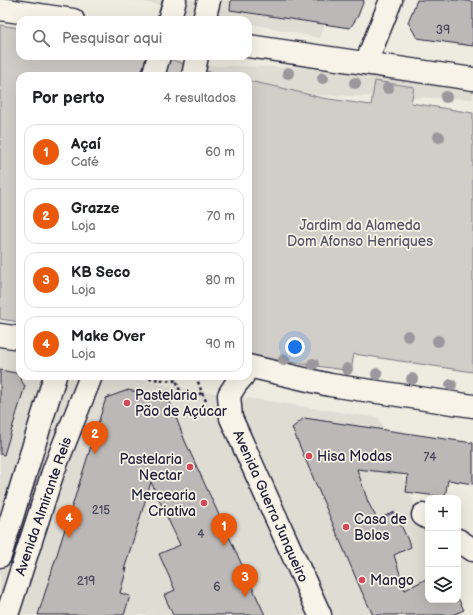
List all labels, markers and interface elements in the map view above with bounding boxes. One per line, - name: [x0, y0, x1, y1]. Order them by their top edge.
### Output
- search box: [16, 16, 252, 60]
- house number: 39: [436, 23, 450, 38]
- icon: search: [30, 27, 52, 49]
- text: Pesquisar aqui: [62, 29, 162, 48]
- text: Por perto: [32, 88, 105, 108]
- text: 4 resultados: [164, 90, 236, 106]
- text: Açaí: [71, 135, 101, 154]
- text: 1: [43, 144, 49, 160]
- text: 60 m: [205, 144, 235, 160]
- text: Café: [71, 154, 99, 170]
- text: Grazze: [71, 199, 119, 218]
- text: 2: [42, 208, 50, 224]
- text: 70 m: [207, 208, 235, 224]
- park label: Jardim da Alameda Dom Afonso Henriques: [287, 217, 433, 250]
- text: Loja: [71, 218, 96, 234]
- text: KB Seco: [71, 263, 130, 282]
- text: 3: [42, 272, 50, 288]
- text: 80 m: [206, 272, 235, 288]
- text: Loja: [71, 282, 96, 298]
- text: Make Over: [71, 327, 145, 346]
- text: 4: [42, 336, 50, 352]
- text: 90 m: [206, 336, 235, 352]
- your location: [285, 337, 305, 357]
- text: Loja: [71, 346, 96, 362]
- place label: Pastelaria Pão de Açúcar: [135, 387, 228, 420]
- marker: Pastelaria Pão de Açúcar: [122, 398, 132, 408]
- pin: 2: [82, 421, 108, 454]
- street label: Avenida Guerra Junqueiro: [229, 428, 312, 585]
- street label: Avenida Almirante Reis: [12, 435, 75, 578]
- place label: Hisa Modas: [317, 448, 392, 465]
- house number: 74: [423, 450, 437, 465]
- place label: Pastelaria Nectar: [120, 451, 183, 484]
- marker: Hisa Modas: [304, 451, 314, 461]
- marker: Pastelaria Nectar: [185, 462, 195, 472]
- place label: Mercearia Criativa: [131, 487, 196, 520]
- map controls: [425, 495, 461, 603]
- button: +: [425, 495, 461, 531]
- marker: Mercearia Criativa: [199, 498, 209, 508]
- house number: 215: [92, 503, 110, 518]
- pin: 4: [56, 505, 82, 538]
- place label: Casa de Bolos: [354, 511, 407, 544]
- pin: 1: [211, 513, 237, 546]
- marker: Casa de Bolos: [341, 522, 351, 532]
- house number: 4: [197, 527, 205, 542]
- button: −: [425, 531, 461, 567]
- pin: 3: [232, 564, 258, 597]
- button: layers: [425, 567, 461, 603]
- place label: Mango: [370, 572, 414, 589]
- house number: 219: [77, 574, 95, 589]
- marker: Mango: [357, 575, 367, 585]
- house number: 6: [213, 580, 221, 595]

